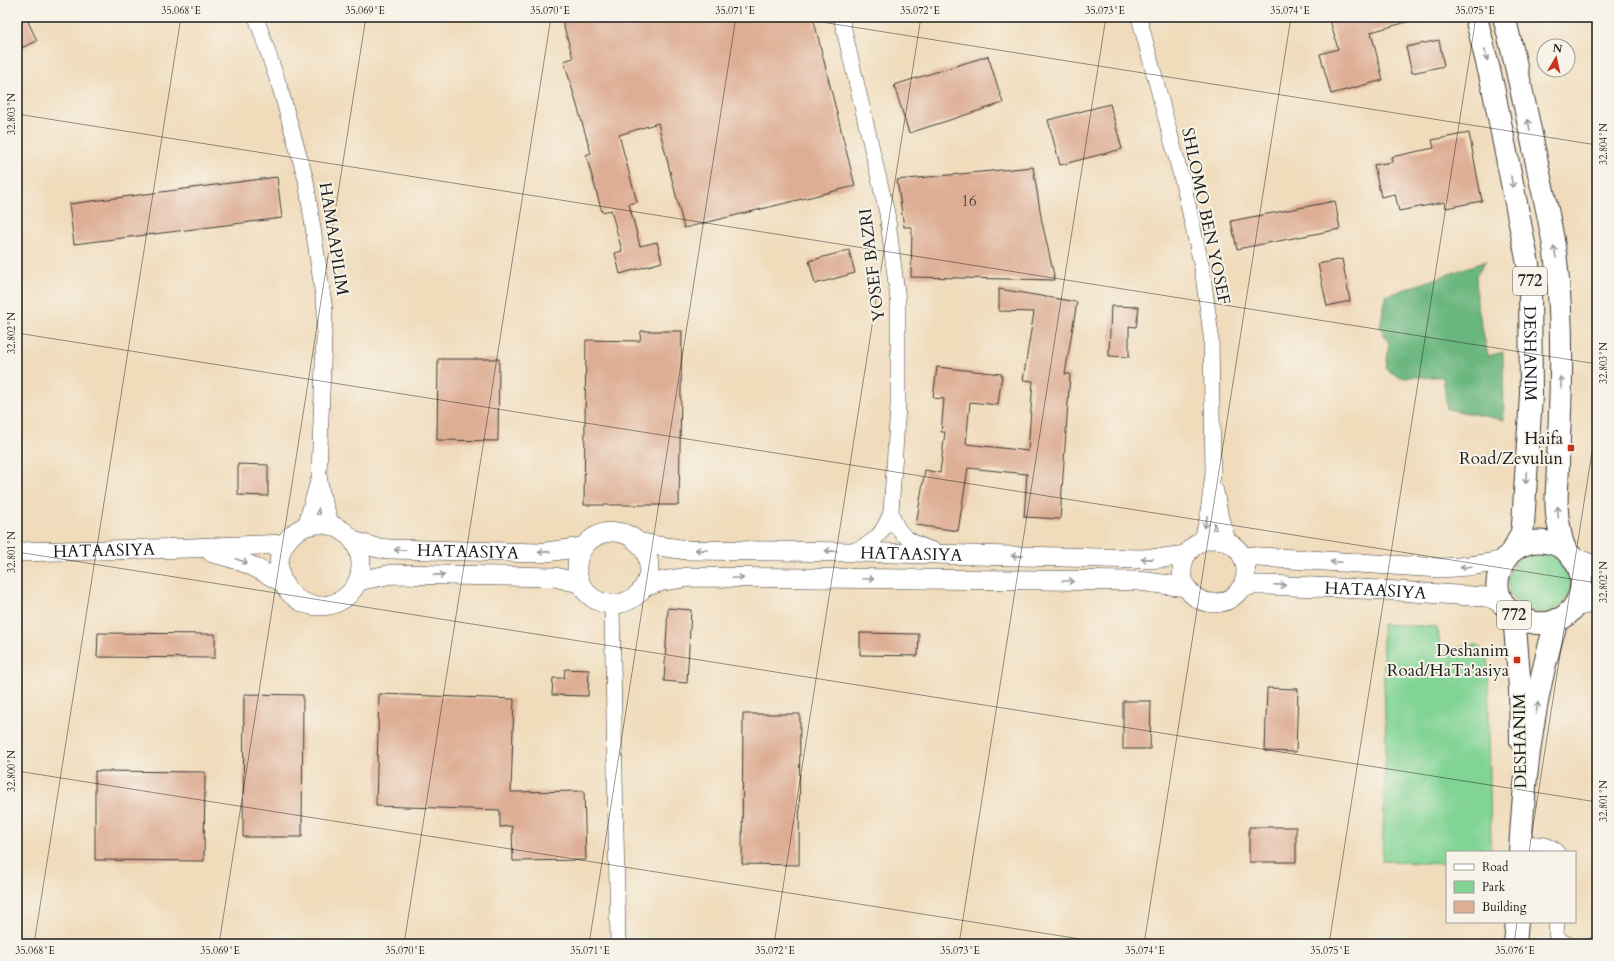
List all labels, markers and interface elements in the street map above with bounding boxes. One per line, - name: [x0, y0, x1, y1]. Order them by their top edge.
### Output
- text: 35.068°E: [161, 4, 201, 18]
- text: 35.069°E: [345, 4, 385, 18]
- text: 35.070°E: [530, 4, 570, 18]
- text: 35.071°E: [715, 4, 755, 18]
- text: 35.072°E: [900, 4, 940, 18]
- text: 35.073°E: [1085, 4, 1125, 18]
- text: 35.074°E: [1270, 4, 1310, 18]
- text: 35.075°E: [1455, 4, 1495, 18]
- north arrow: [1536, 38, 1576, 78]
- text: N: [1552, 40, 1564, 57]
- one-way arrow: [1482, 48, 1490, 61]
- text: 32.803°N: [5, 93, 19, 135]
- one-way arrow: [1525, 119, 1533, 132]
- text: 32.804°N: [1597, 123, 1611, 165]
- street label: SHLOMO BEN YOSEF: [1176, 125, 1236, 307]
- one-way arrow: [1508, 175, 1516, 188]
- street label: HAMAAPILIM: [314, 181, 354, 297]
- house number: 16: [961, 191, 977, 211]
- street label: YOSEF BAZRI: [854, 207, 890, 323]
- one-way arrow: [1551, 246, 1559, 259]
- road number: 772: [1513, 267, 1547, 295]
- street label: DESHANIM: [1519, 306, 1543, 401]
- text: 32.802°N: [5, 312, 19, 354]
- text: 32.803°N: [1597, 342, 1611, 384]
- one-way arrow: [1557, 376, 1565, 389]
- place label: Haifa Road/Zevulun: [1459, 427, 1564, 470]
- marker: Haifa Road/Zevulun: [1566, 443, 1576, 453]
- one-way arrow: [1523, 471, 1530, 484]
- one-way arrow: [1554, 506, 1561, 519]
- one-way arrow: [1202, 515, 1210, 528]
- text: 32.801°N: [5, 531, 19, 573]
- street label: HATAASIYA: [53, 537, 156, 563]
- street label: HATAASIYA: [417, 538, 520, 564]
- street label: HATAASIYA: [860, 541, 964, 566]
- one-way arrow: [394, 546, 407, 553]
- one-way arrow: [695, 546, 708, 554]
- one-way arrow: [825, 547, 838, 555]
- one-way arrow: [538, 548, 551, 556]
- one-way arrow: [1011, 552, 1024, 560]
- one-way arrow: [1141, 555, 1154, 562]
- one-way arrow: [236, 558, 249, 565]
- one-way arrow: [1330, 558, 1343, 565]
- text: 32.802°N: [1597, 561, 1611, 603]
- one-way arrow: [1460, 563, 1473, 570]
- one-way arrow: [432, 571, 445, 579]
- one-way arrow: [731, 574, 744, 582]
- one-way arrow: [861, 575, 874, 583]
- street label: HATAASIYA: [1324, 576, 1428, 604]
- one-way arrow: [1061, 577, 1074, 585]
- one-way arrow: [1273, 582, 1286, 589]
- road number: 772: [1497, 601, 1531, 629]
- place label: Deshanim Road/HaTa'asiya: [1387, 639, 1510, 682]
- marker: Deshanim Road/HaTa'asiya: [1512, 655, 1522, 665]
- street label: DESHANIM: [1508, 693, 1532, 789]
- one-way arrow: [1533, 702, 1541, 715]
- text: 32.800°N: [5, 750, 19, 792]
- text: 32.801°N: [1597, 780, 1611, 822]
- legend: [1446, 851, 1576, 923]
- text: Road: [1482, 859, 1509, 875]
- text: Park: [1482, 879, 1506, 895]
- text: Building: [1482, 899, 1527, 915]
- text: 35.068°E: [15, 944, 55, 958]
- text: 35.069°E: [200, 944, 240, 958]
- text: 35.070°E: [385, 944, 425, 958]
- text: 35.071°E: [570, 944, 610, 958]
- text: 35.072°E: [755, 944, 795, 958]
- text: 35.073°E: [940, 944, 980, 958]
- text: 35.074°E: [1125, 944, 1165, 958]
- text: 35.075°E: [1310, 944, 1350, 958]
- text: 35.076°E: [1495, 944, 1535, 958]

